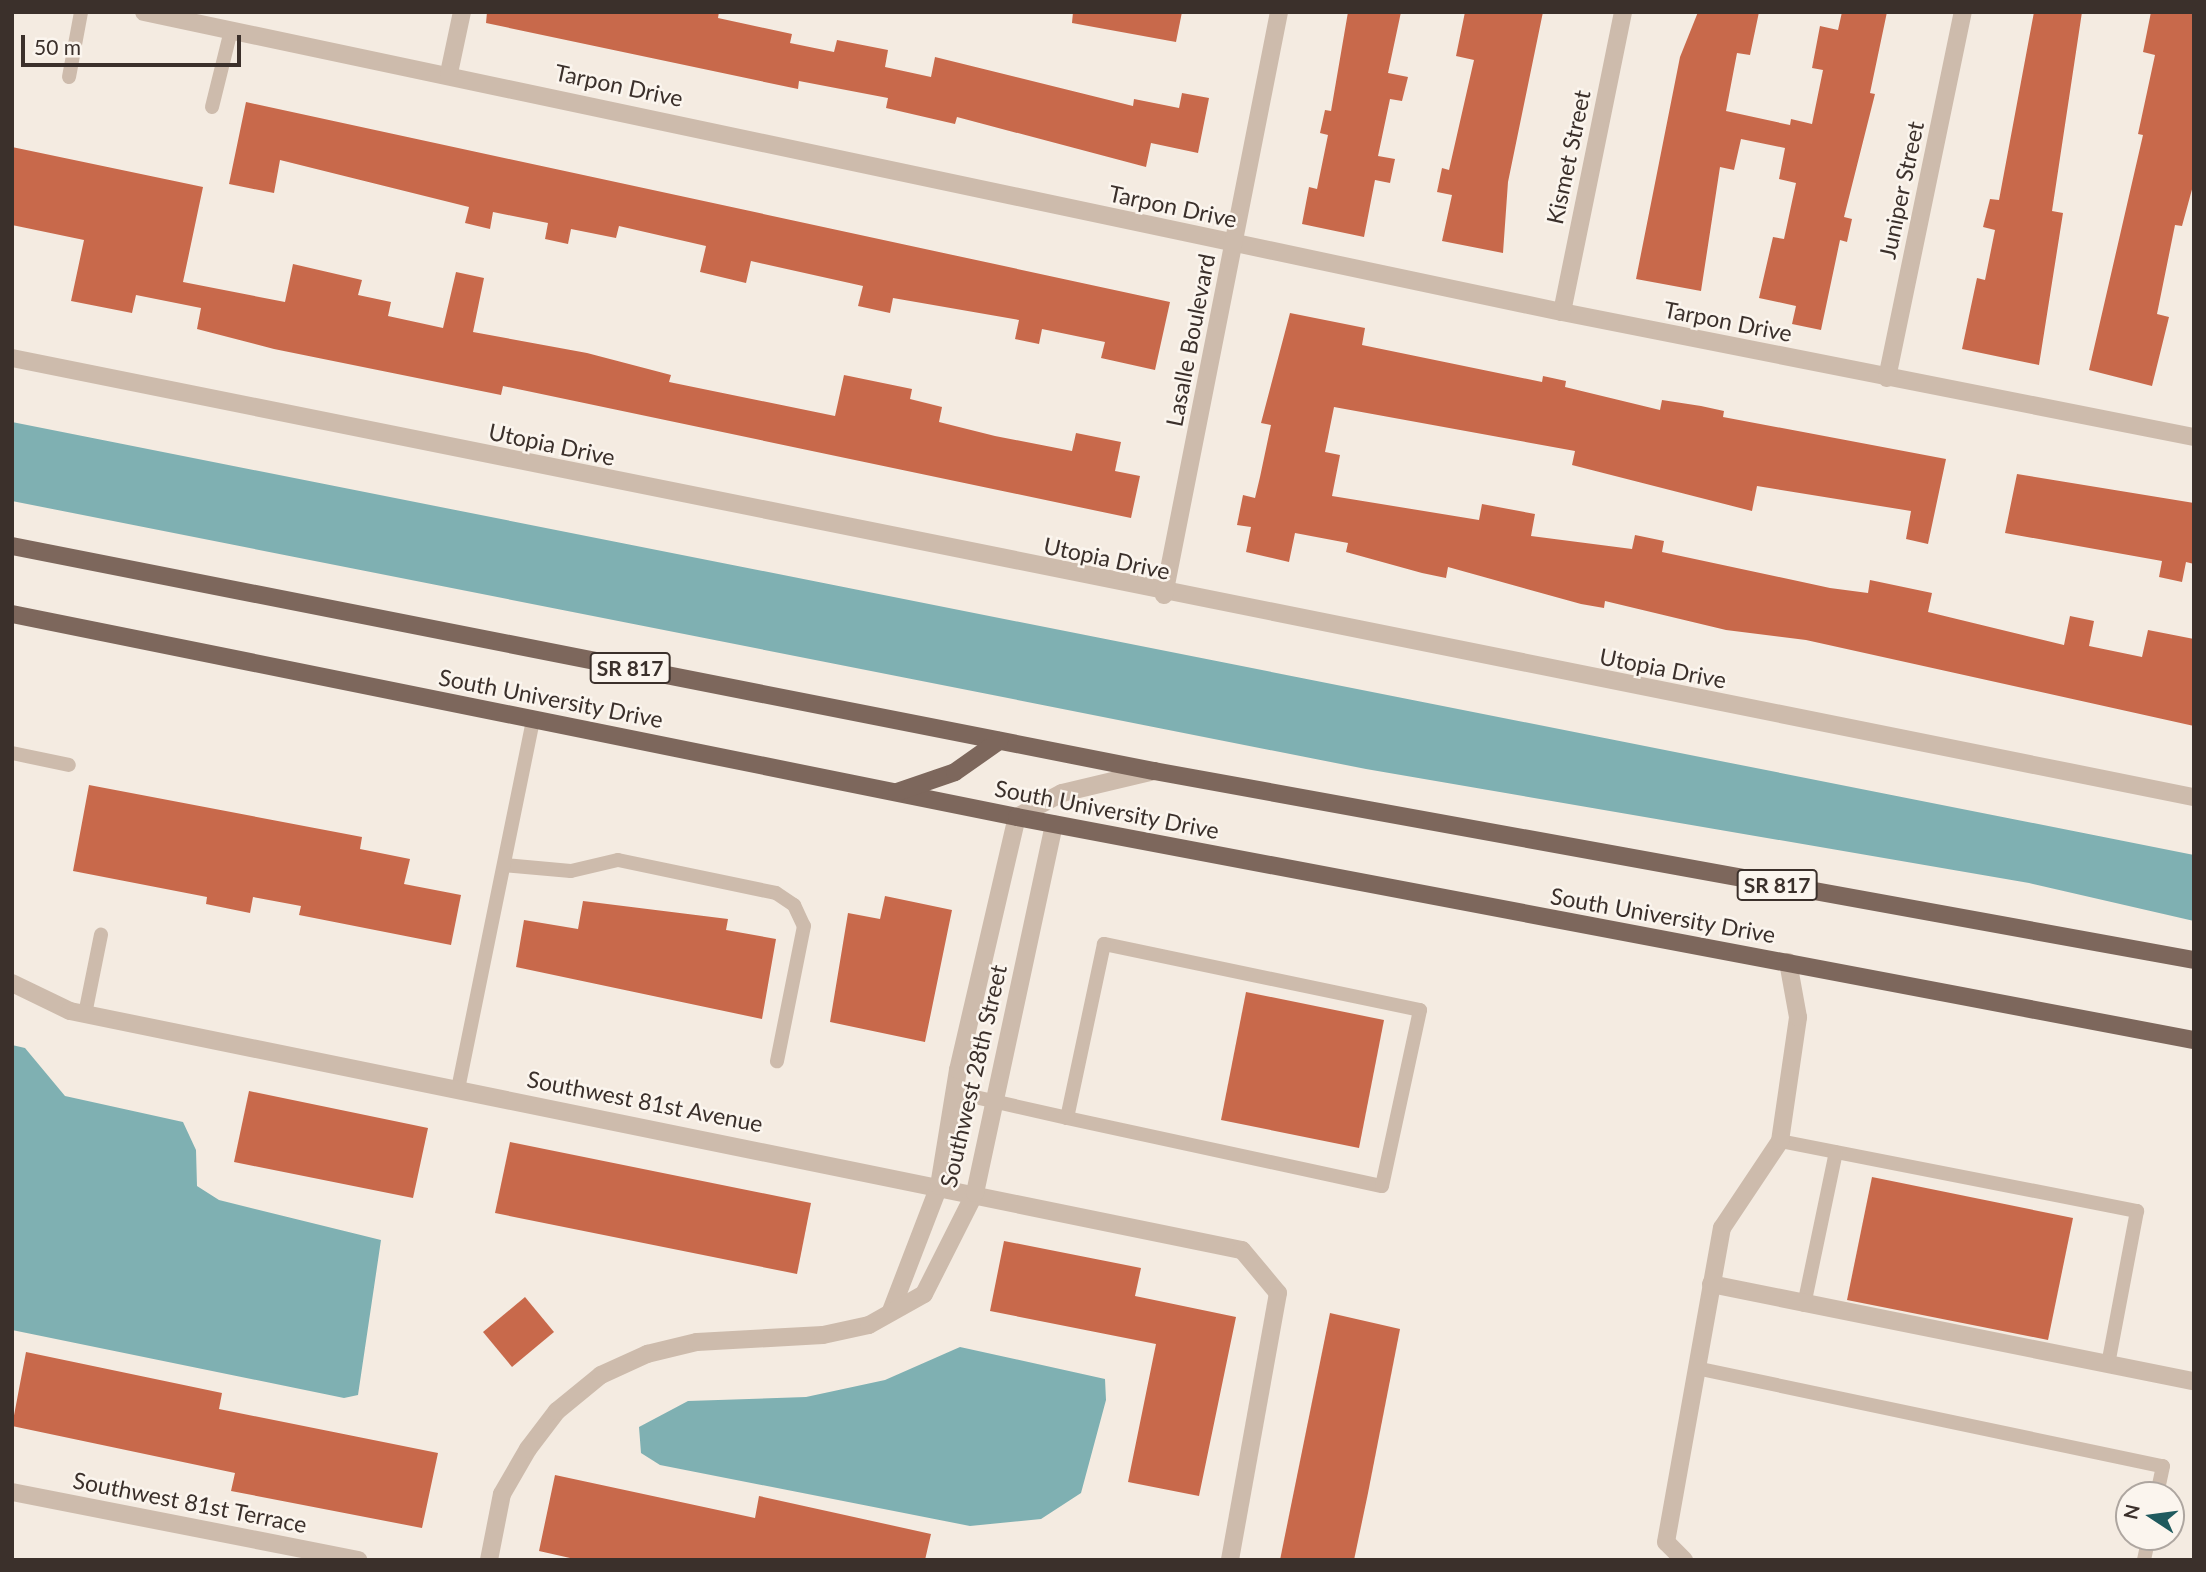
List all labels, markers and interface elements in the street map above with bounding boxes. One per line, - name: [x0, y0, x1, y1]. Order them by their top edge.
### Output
- scale bar: [24, 21, 245, 65]
- text: 50 m: [34, 34, 81, 59]
- street label: Tarpon Drive: [552, 58, 686, 112]
- street label: Kismet Street: [1540, 87, 1596, 227]
- street label: Juniper Street: [1873, 118, 1929, 262]
- street label: Tarpon Drive: [1106, 179, 1240, 233]
- street label: Lasalle Boulevard: [1160, 251, 1220, 429]
- street label: Tarpon Drive: [1661, 295, 1795, 347]
- street label: Utopia Drive: [486, 417, 618, 471]
- street label: Utopia Drive: [1041, 531, 1173, 585]
- street label: Utopia Drive: [1597, 642, 1729, 694]
- road number: SR 817: [588, 650, 672, 686]
- street label: South University Drive: [436, 663, 666, 733]
- street label: South University Drive: [992, 774, 1222, 844]
- road number: SR 817: [1735, 868, 1819, 903]
- street label: South University Drive: [1548, 882, 1778, 948]
- street label: Southwest 28th Street: [934, 962, 1012, 1190]
- street label: Southwest 81st Avenue: [524, 1065, 766, 1137]
- street label: Southwest 81st Terrace: [71, 1466, 309, 1538]
- north arrow: [2115, 1481, 2185, 1551]
- text: N: [2118, 1502, 2144, 1521]

